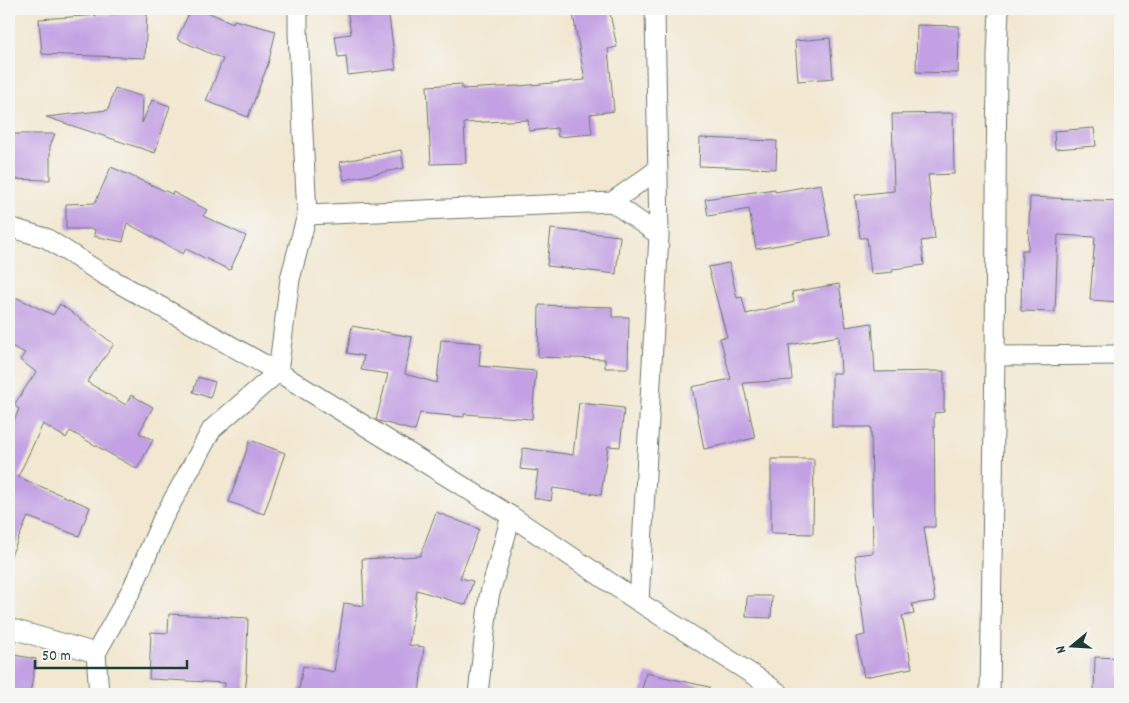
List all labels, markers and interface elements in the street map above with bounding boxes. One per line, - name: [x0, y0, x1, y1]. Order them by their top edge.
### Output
- north arrow: [1046, 620, 1096, 670]
- scale bar: [35, 638, 188, 670]
- text: N: [1051, 643, 1072, 656]
- text: 50 m: [42, 646, 71, 668]

